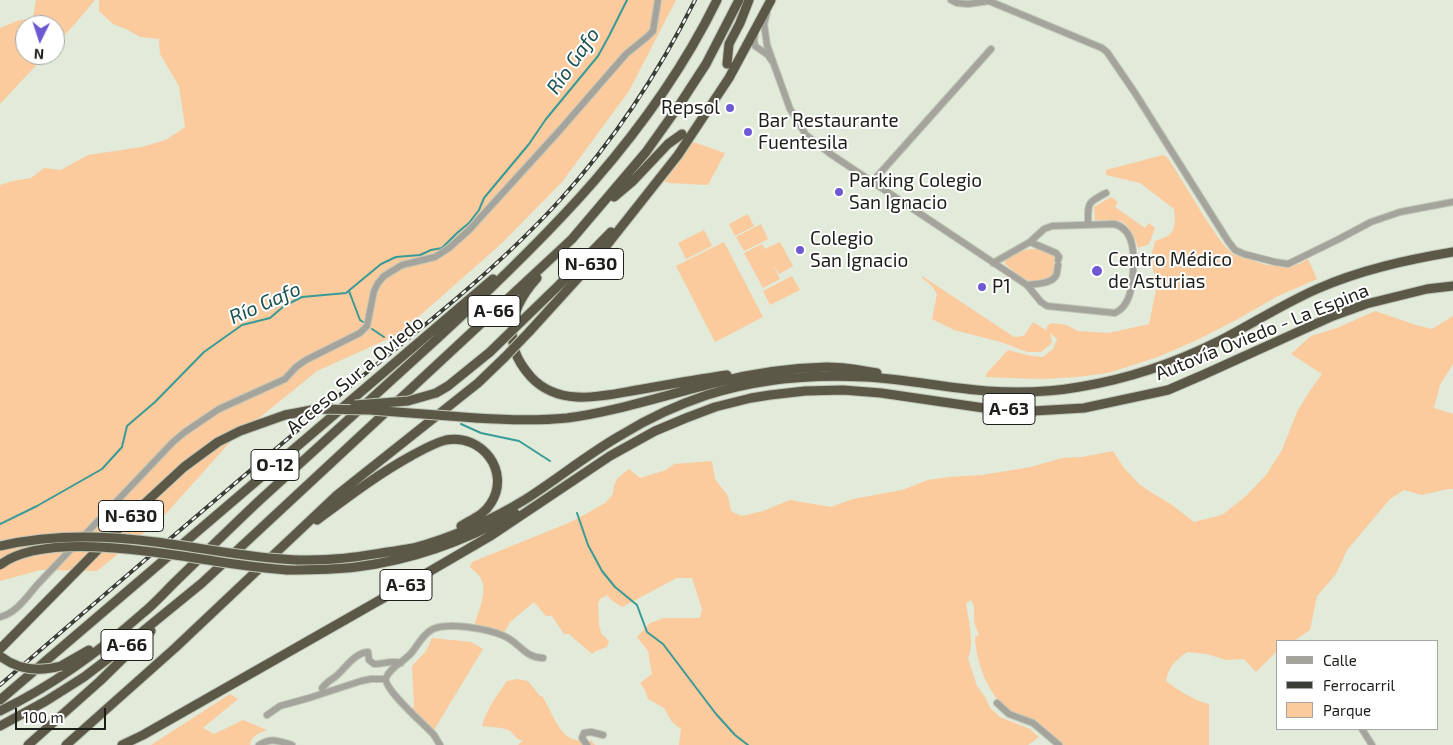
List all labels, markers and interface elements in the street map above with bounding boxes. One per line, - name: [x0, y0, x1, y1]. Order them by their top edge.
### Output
- north arrow: [15, 15, 65, 65]
- water label: Río Gafo: [541, 23, 605, 99]
- text: N: [33, 46, 45, 63]
- place label: Repsol: [661, 97, 720, 119]
- marker: Repsol: [724, 102, 736, 114]
- place label: Bar Restaurante Fuentesila: [758, 110, 899, 154]
- marker: Bar Restaurante Fuentesila: [742, 126, 754, 138]
- place label: Parking Colegio San Ignacio: [849, 170, 982, 214]
- marker: Parking Colegio San Ignacio: [833, 186, 845, 198]
- place label: Colegio San Ignacio: [810, 228, 908, 272]
- marker: Colegio San Ignacio: [794, 244, 806, 256]
- road number: N-630: [558, 248, 624, 280]
- place label: Centro Médico de Asturias: [1108, 249, 1232, 293]
- marker: Centro Médico de Asturias: [1090, 264, 1104, 278]
- place label: P1: [992, 276, 1011, 298]
- water label: Río Gafo: [226, 277, 304, 329]
- street label: Autovía Oviedo - La Espina: [1152, 279, 1372, 385]
- marker: P1: [976, 281, 988, 293]
- road number: A-66: [468, 296, 520, 326]
- street label: Acceso Sur a Oviedo: [282, 311, 428, 439]
- road number: A-63: [983, 394, 1035, 424]
- road number: O-12: [251, 450, 299, 480]
- road number: N-630: [98, 501, 164, 532]
- road number: A-63: [380, 570, 432, 600]
- road number: A-66: [101, 630, 153, 660]
- legend: [1276, 640, 1438, 730]
- text: Calle: [1323, 651, 1357, 669]
- text: Ferrocarril: [1323, 676, 1395, 694]
- scale bar: [18, 698, 109, 730]
- text: Parque: [1323, 701, 1371, 719]
- text: 100 m: [23, 708, 64, 726]

